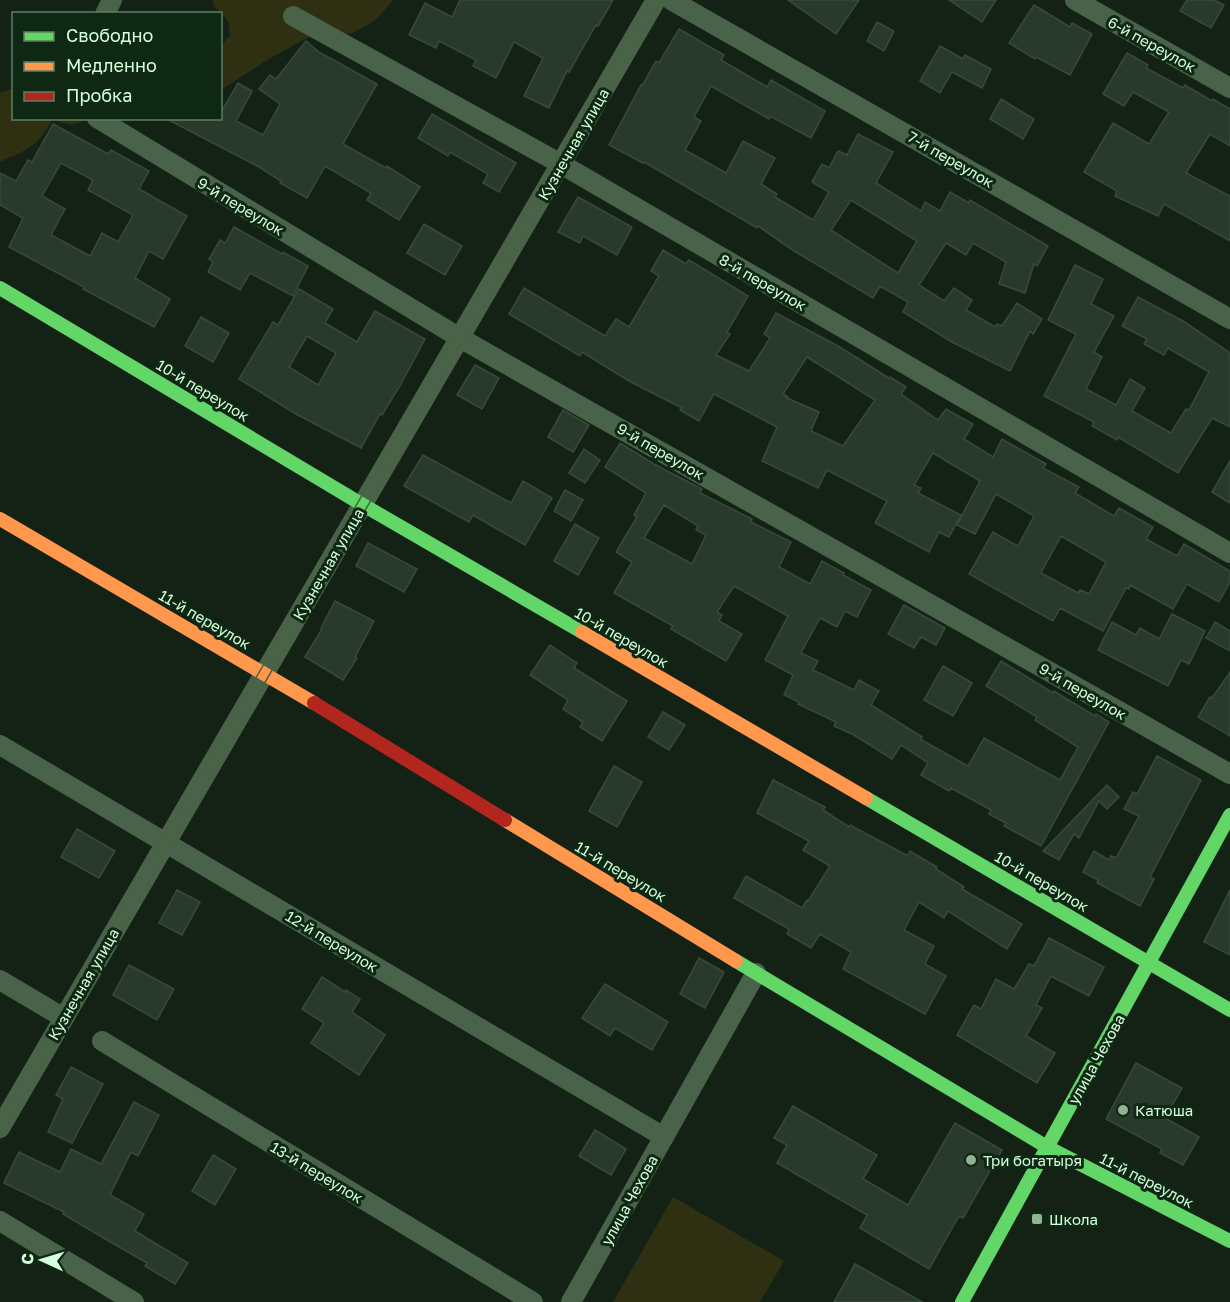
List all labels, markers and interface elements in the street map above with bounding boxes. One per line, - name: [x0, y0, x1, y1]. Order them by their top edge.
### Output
- legend: [12, 12, 222, 120]
- street label: 6-й переулок: [1105, 12, 1199, 76]
- text: Свободно: [66, 24, 153, 46]
- text: Медленно: [66, 54, 157, 76]
- text: Пробка: [66, 84, 132, 106]
- street label: Кузнечная улица: [534, 85, 612, 203]
- street label: 7-й переулок: [905, 127, 998, 191]
- street label: 9-й переулок: [195, 173, 288, 239]
- street label: 8-й переулок: [716, 250, 810, 314]
- street label: 10-й переулок: [153, 355, 253, 425]
- street label: 9-й переулок: [614, 419, 708, 483]
- street label: Кузнечная улица: [289, 505, 367, 623]
- street label: 11-й переулок: [156, 585, 254, 653]
- street label: 10-й переулок: [572, 603, 672, 671]
- street label: 9-й переулок: [1036, 659, 1130, 723]
- street label: 11-й переулок: [572, 837, 670, 905]
- street label: 10-й переулок: [992, 847, 1092, 915]
- street label: 12-й переулок: [283, 906, 382, 976]
- street label: Кузнечная улица: [44, 925, 122, 1043]
- street label: улица Чехова: [1064, 1011, 1128, 1107]
- place label: Катюша: [1135, 1101, 1193, 1119]
- marker: Катюша: [1116, 1103, 1130, 1117]
- street label: 13-й переулок: [268, 1137, 367, 1207]
- street label: 11-й переулок: [1097, 1149, 1197, 1212]
- place label: Три богатыря: [983, 1151, 1082, 1169]
- street label: улица Чехова: [597, 1152, 661, 1248]
- marker: Три богатыря: [964, 1153, 978, 1167]
- place label: Школа: [1049, 1210, 1098, 1228]
- marker: Школа: [1030, 1212, 1044, 1226]
- north arrow: [12, 1230, 72, 1290]
- text: С: [17, 1253, 37, 1265]

